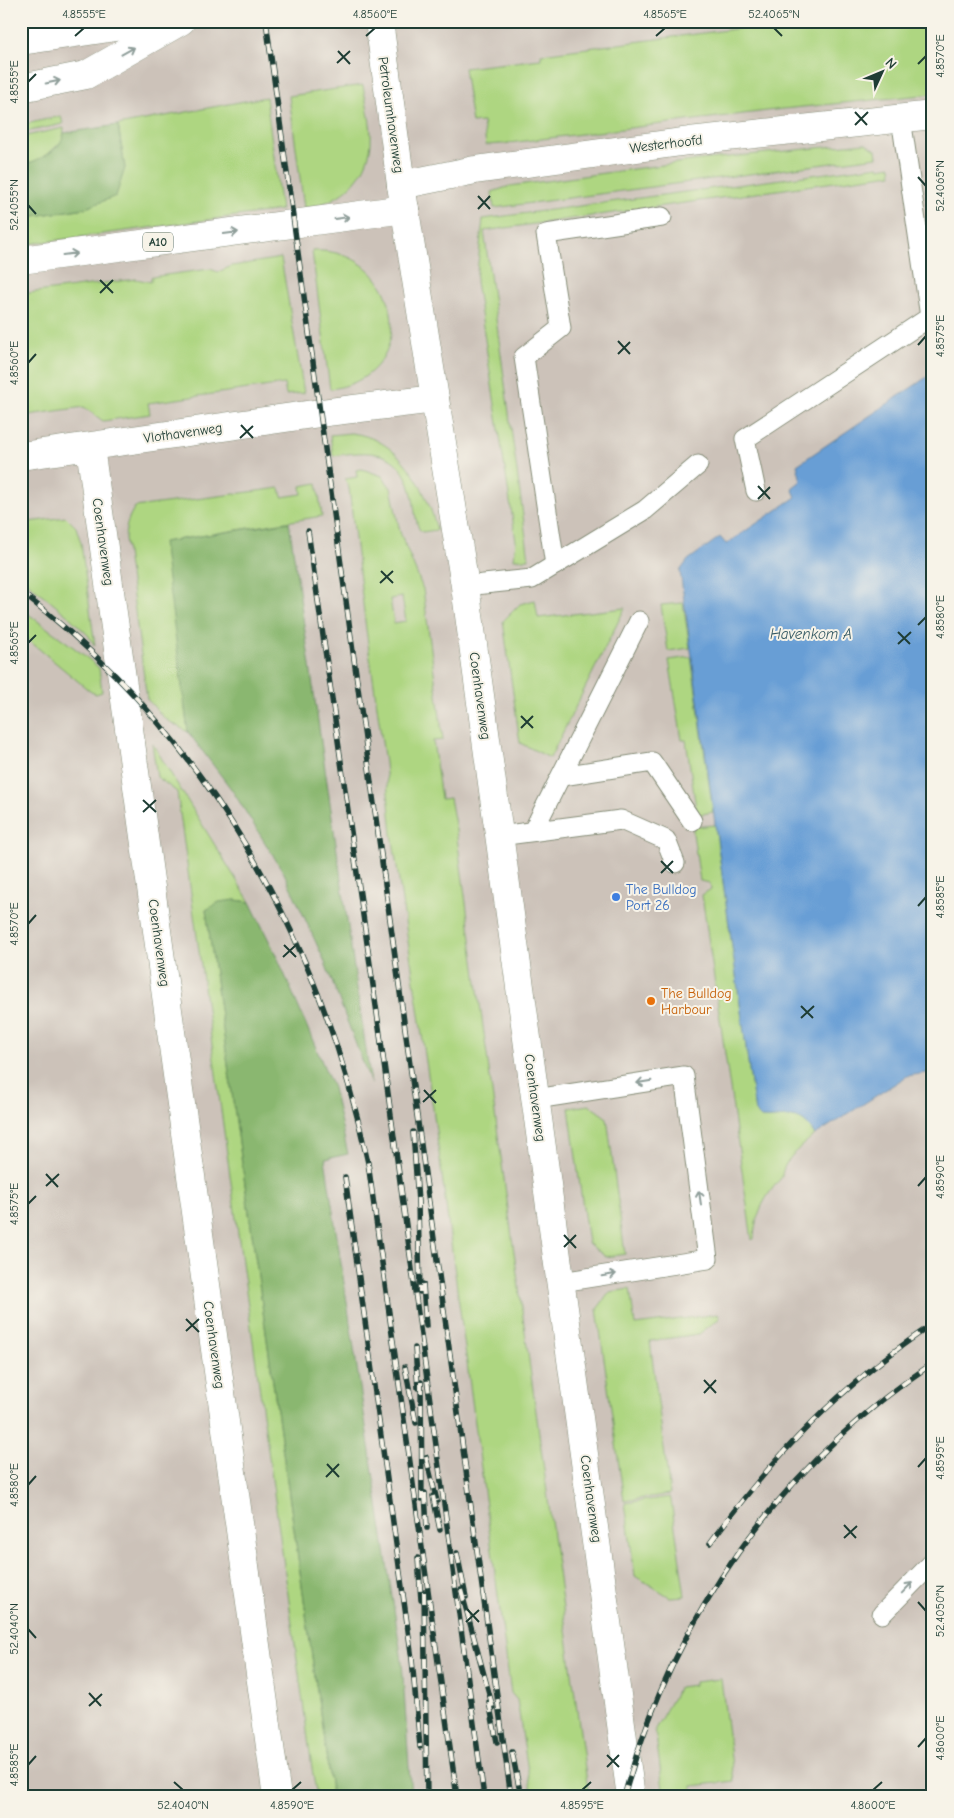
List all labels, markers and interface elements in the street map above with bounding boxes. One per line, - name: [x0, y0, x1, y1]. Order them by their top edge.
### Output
- text: 4.8555°E: [62, 7, 106, 21]
- text: 4.8560°E: [353, 7, 397, 21]
- text: 4.8565°E: [643, 7, 687, 21]
- text: 52.4065°N: [748, 7, 800, 21]
- text: 4.8570°E: [933, 34, 947, 78]
- one-way arrow: [120, 46, 135, 55]
- north arrow: [856, 48, 906, 98]
- text: N: [882, 54, 900, 73]
- street label: Petroleumhavenweg: [374, 56, 408, 174]
- text: 4.8555°E: [7, 60, 21, 104]
- one-way arrow: [45, 76, 61, 86]
- street label: Westerhoofd: [629, 131, 703, 157]
- text: 52.4065°N: [933, 160, 947, 212]
- text: 52.4055°N: [7, 179, 21, 231]
- one-way arrow: [334, 213, 350, 223]
- one-way arrow: [223, 228, 239, 238]
- road number: A10: [143, 232, 173, 252]
- one-way arrow: [61, 248, 77, 258]
- text: 4.8575°E: [933, 315, 947, 357]
- text: 4.8560°E: [7, 341, 21, 385]
- street label: Vlothavenweg: [142, 419, 224, 447]
- street label: Coenhavenweg: [88, 497, 118, 587]
- text: 4.8580°E: [933, 595, 947, 639]
- text: 4.8565°E: [7, 621, 21, 665]
- water label: Havenkom A: [770, 625, 852, 643]
- street label: Coenhavenweg: [465, 651, 495, 741]
- text: 4.8585°E: [933, 875, 947, 919]
- place label: The Bulldog Port 26: [626, 881, 697, 914]
- marker: The Bulldog Port 26: [610, 891, 622, 903]
- street label: Coenhavenweg: [144, 898, 174, 988]
- text: 4.8570°E: [7, 902, 21, 946]
- place label: The Bulldog Harbour: [661, 985, 732, 1018]
- marker: The Bulldog Harbour: [645, 995, 657, 1007]
- street label: Coenhavenweg: [520, 1053, 550, 1143]
- one-way arrow: [637, 1077, 653, 1087]
- text: 4.8590°E: [933, 1155, 947, 1199]
- text: 4.8575°E: [7, 1183, 21, 1225]
- one-way arrow: [695, 1190, 705, 1206]
- one-way arrow: [601, 1269, 617, 1279]
- street label: Coenhavenweg: [199, 1300, 229, 1390]
- text: 4.8595°E: [933, 1436, 947, 1480]
- street label: Coenhavenweg: [576, 1454, 606, 1544]
- text: 4.8580°E: [7, 1463, 21, 1507]
- one-way arrow: [901, 1582, 914, 1594]
- text: 52.4050°N: [933, 1585, 947, 1637]
- text: 52.4040°N: [7, 1603, 21, 1655]
- text: 4.8600°E: [933, 1715, 947, 1761]
- text: 4.8585°E: [7, 1743, 21, 1787]
- text: 52.4040°N: [157, 1798, 209, 1812]
- text: 4.8590°E: [270, 1798, 314, 1812]
- text: 4.8595°E: [560, 1798, 604, 1812]
- text: 4.8600°E: [850, 1798, 896, 1812]

